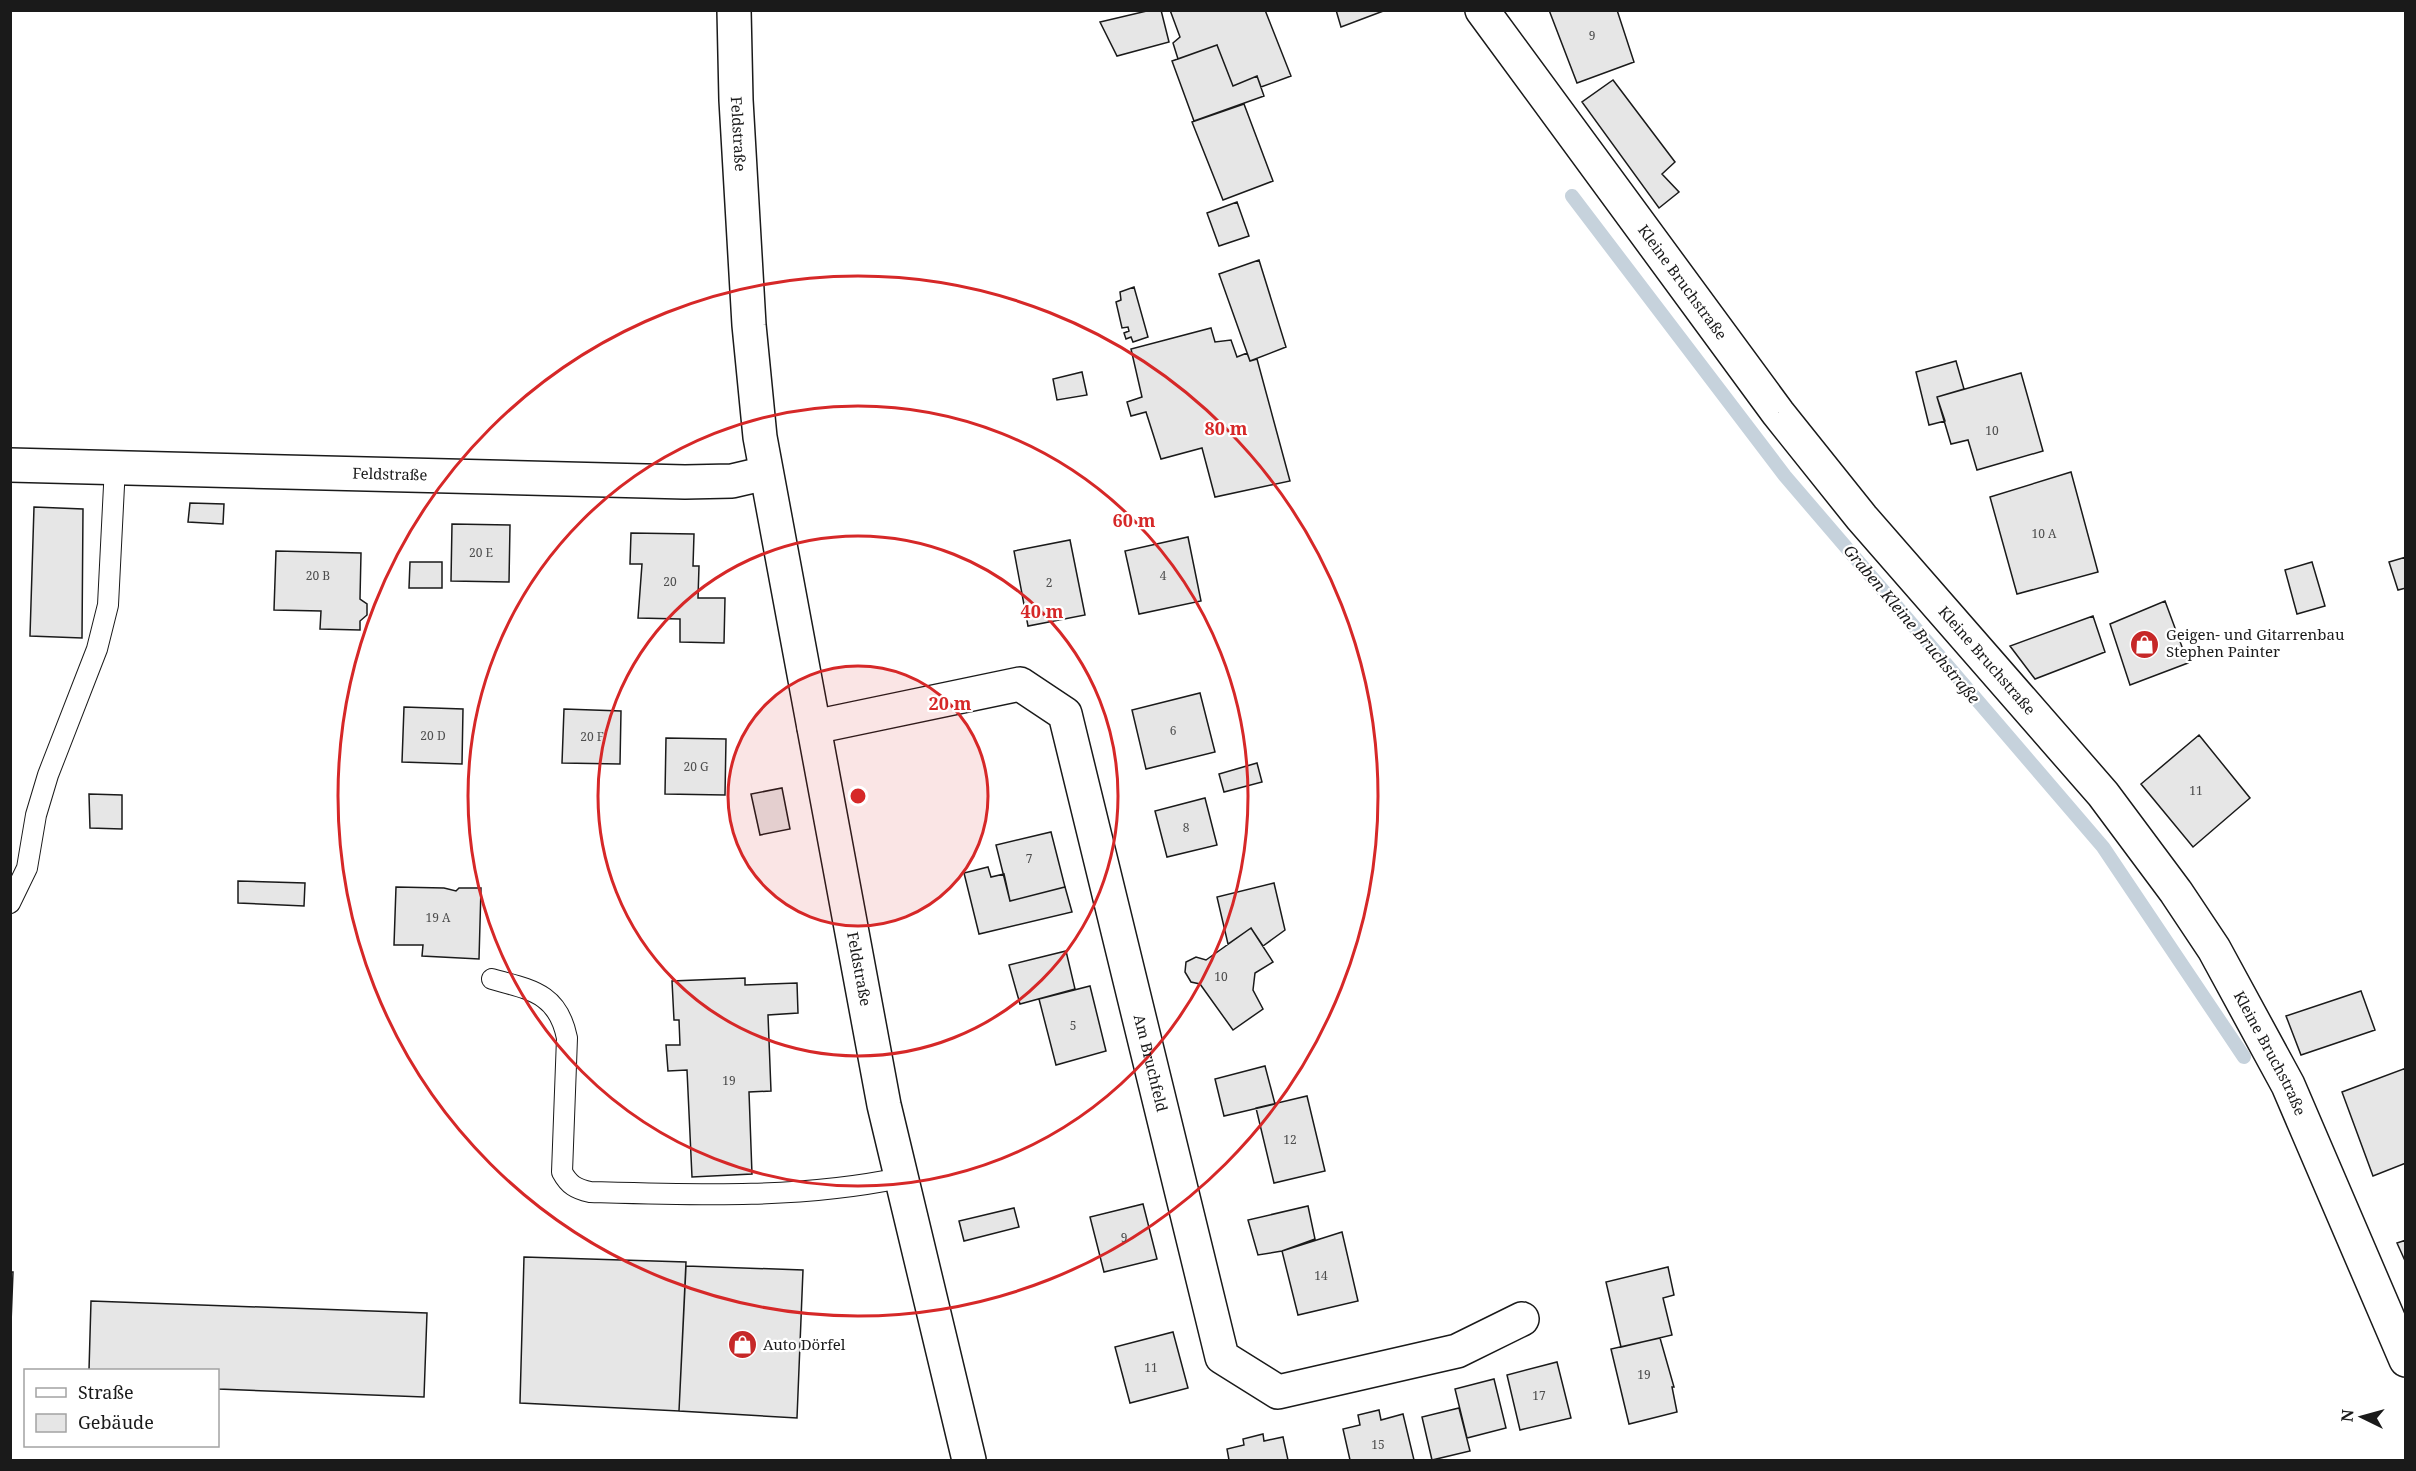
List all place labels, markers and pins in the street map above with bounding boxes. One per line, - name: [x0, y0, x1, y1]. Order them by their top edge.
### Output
- place label: Geigen- und Gitarrenbau Stephen Painter: [2166, 624, 2345, 661]
- shop icon: Geigen- und Gitarrenbau Stephen Painter: [2129, 628, 2161, 660]
- centre of rings: [848, 786, 868, 806]
- shop icon: Auto Dörfel: [726, 1329, 758, 1361]
- place label: Auto Dörfel: [763, 1334, 846, 1354]

